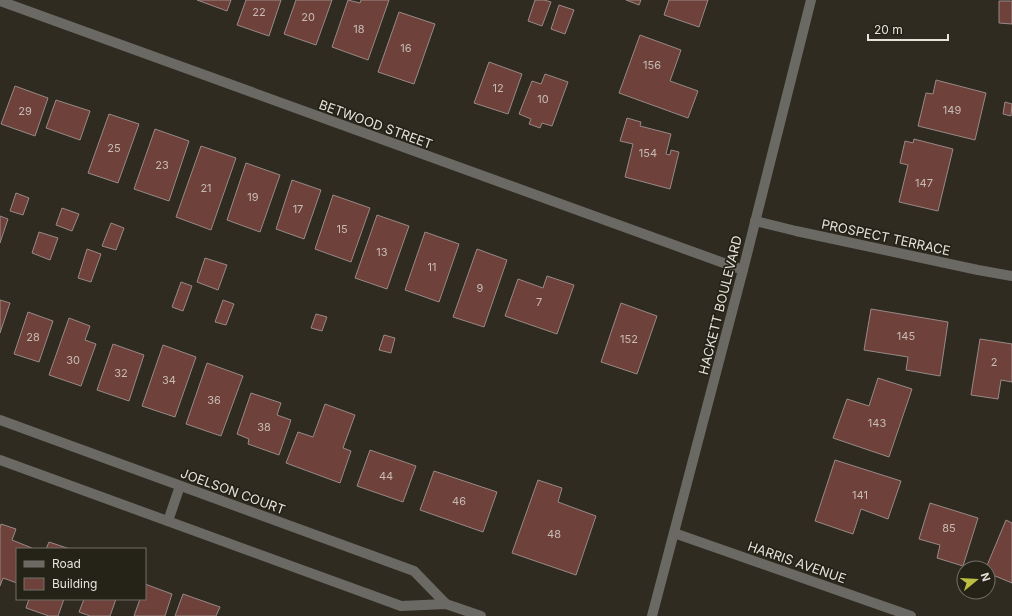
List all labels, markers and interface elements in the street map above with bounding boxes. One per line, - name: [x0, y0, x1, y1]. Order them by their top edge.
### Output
- house number: 22: [252, 5, 266, 19]
- house number: 20: [301, 10, 315, 24]
- scale bar: [868, 16, 948, 42]
- house number: 18: [353, 22, 365, 36]
- text: 20 m: [874, 22, 903, 37]
- house number: 16: [400, 41, 412, 55]
- house number: 156: [643, 58, 661, 72]
- house number: 12: [492, 81, 504, 95]
- house number: 10: [537, 92, 549, 106]
- street label: BETWOOD STREET: [317, 96, 435, 152]
- house number: 149: [943, 103, 961, 117]
- house number: 29: [18, 104, 32, 118]
- house number: 25: [107, 141, 121, 155]
- house number: 154: [639, 146, 657, 160]
- house number: 23: [155, 158, 169, 172]
- house number: 147: [915, 176, 933, 190]
- house number: 21: [200, 181, 212, 195]
- house number: 19: [247, 190, 259, 204]
- house number: 17: [293, 202, 303, 216]
- street label: PROSPECT TERRACE: [820, 216, 952, 258]
- house number: 15: [336, 222, 348, 236]
- street label: HACKETT BOULEVARD: [695, 234, 745, 376]
- house number: 13: [376, 245, 388, 259]
- house number: 11: [428, 260, 436, 274]
- house number: 9: [477, 281, 484, 295]
- house number: 7: [536, 295, 542, 309]
- house number: 145: [897, 329, 915, 343]
- house number: 28: [26, 330, 40, 344]
- house number: 152: [620, 332, 638, 346]
- house number: 30: [66, 353, 80, 367]
- house number: 2: [991, 355, 997, 369]
- house number: 32: [114, 366, 128, 380]
- house number: 34: [162, 373, 176, 387]
- house number: 36: [207, 393, 221, 407]
- house number: 143: [868, 416, 886, 430]
- house number: 38: [257, 420, 271, 434]
- street label: JOELSON COURT: [179, 465, 287, 517]
- house number: 44: [379, 469, 393, 483]
- house number: 141: [852, 488, 868, 502]
- house number: 46: [452, 494, 466, 508]
- house number: 85: [942, 521, 956, 535]
- house number: 48: [547, 527, 561, 541]
- street label: HARRIS AVENUE: [746, 538, 848, 586]
- legend: [16, 548, 146, 600]
- text: Road: [52, 556, 81, 571]
- north arrow: [956, 560, 996, 600]
- text: N: [978, 571, 993, 583]
- text: Building: [52, 576, 97, 591]

